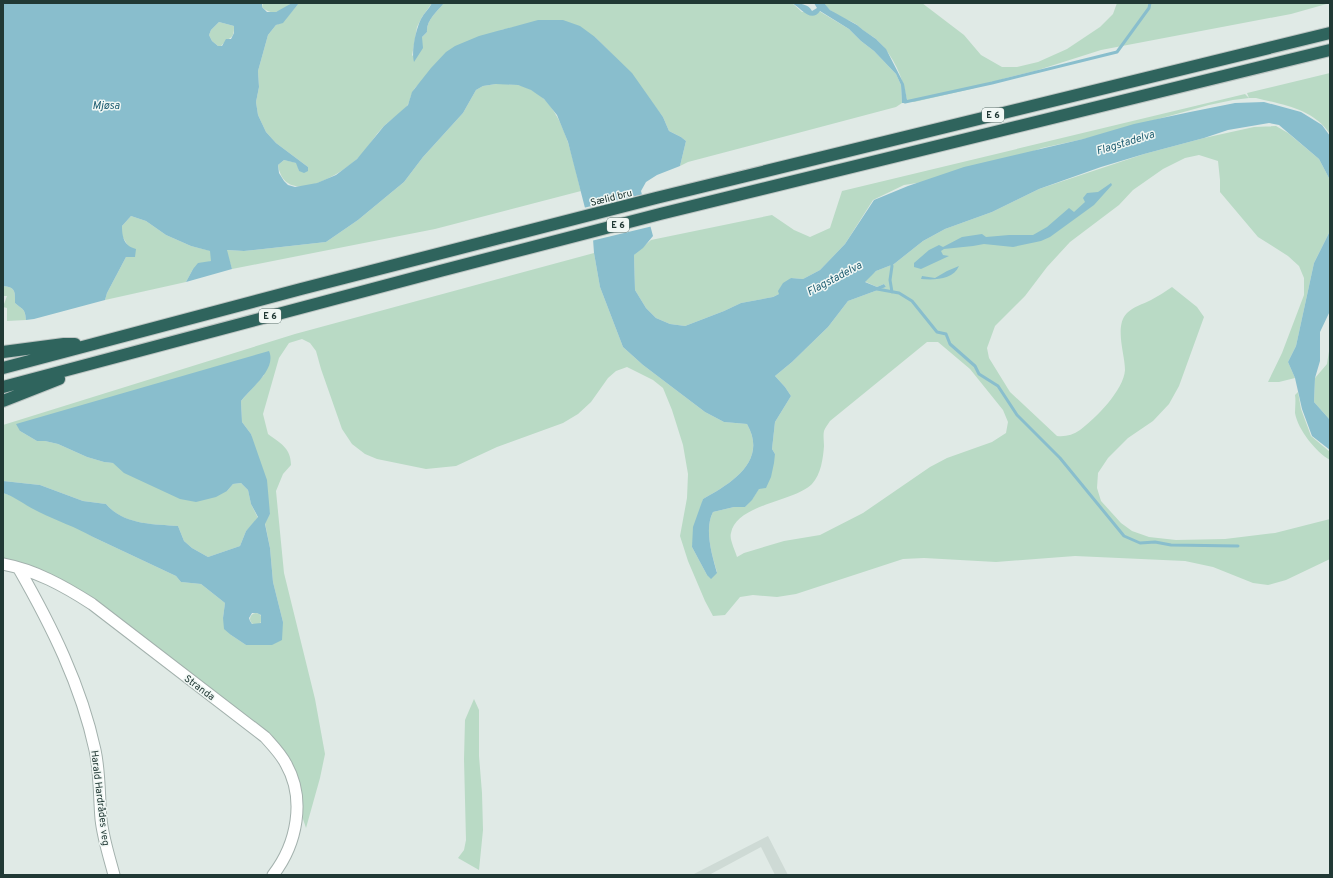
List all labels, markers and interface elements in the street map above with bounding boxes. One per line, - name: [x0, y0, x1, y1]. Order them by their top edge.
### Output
- water label: Mjøsa: [92, 99, 120, 113]
- road number: E 6: [982, 108, 1004, 122]
- water label: Flagstadelva: [1094, 127, 1156, 158]
- street label: Sælid bru: [589, 187, 634, 210]
- road number: E 6: [607, 218, 629, 232]
- water label: Flagstadelva: [805, 258, 865, 299]
- road number: E 6: [259, 309, 281, 323]
- street label: Stranda: [181, 672, 217, 704]
- street label: Harald Hardrådes veg: [87, 750, 112, 847]

